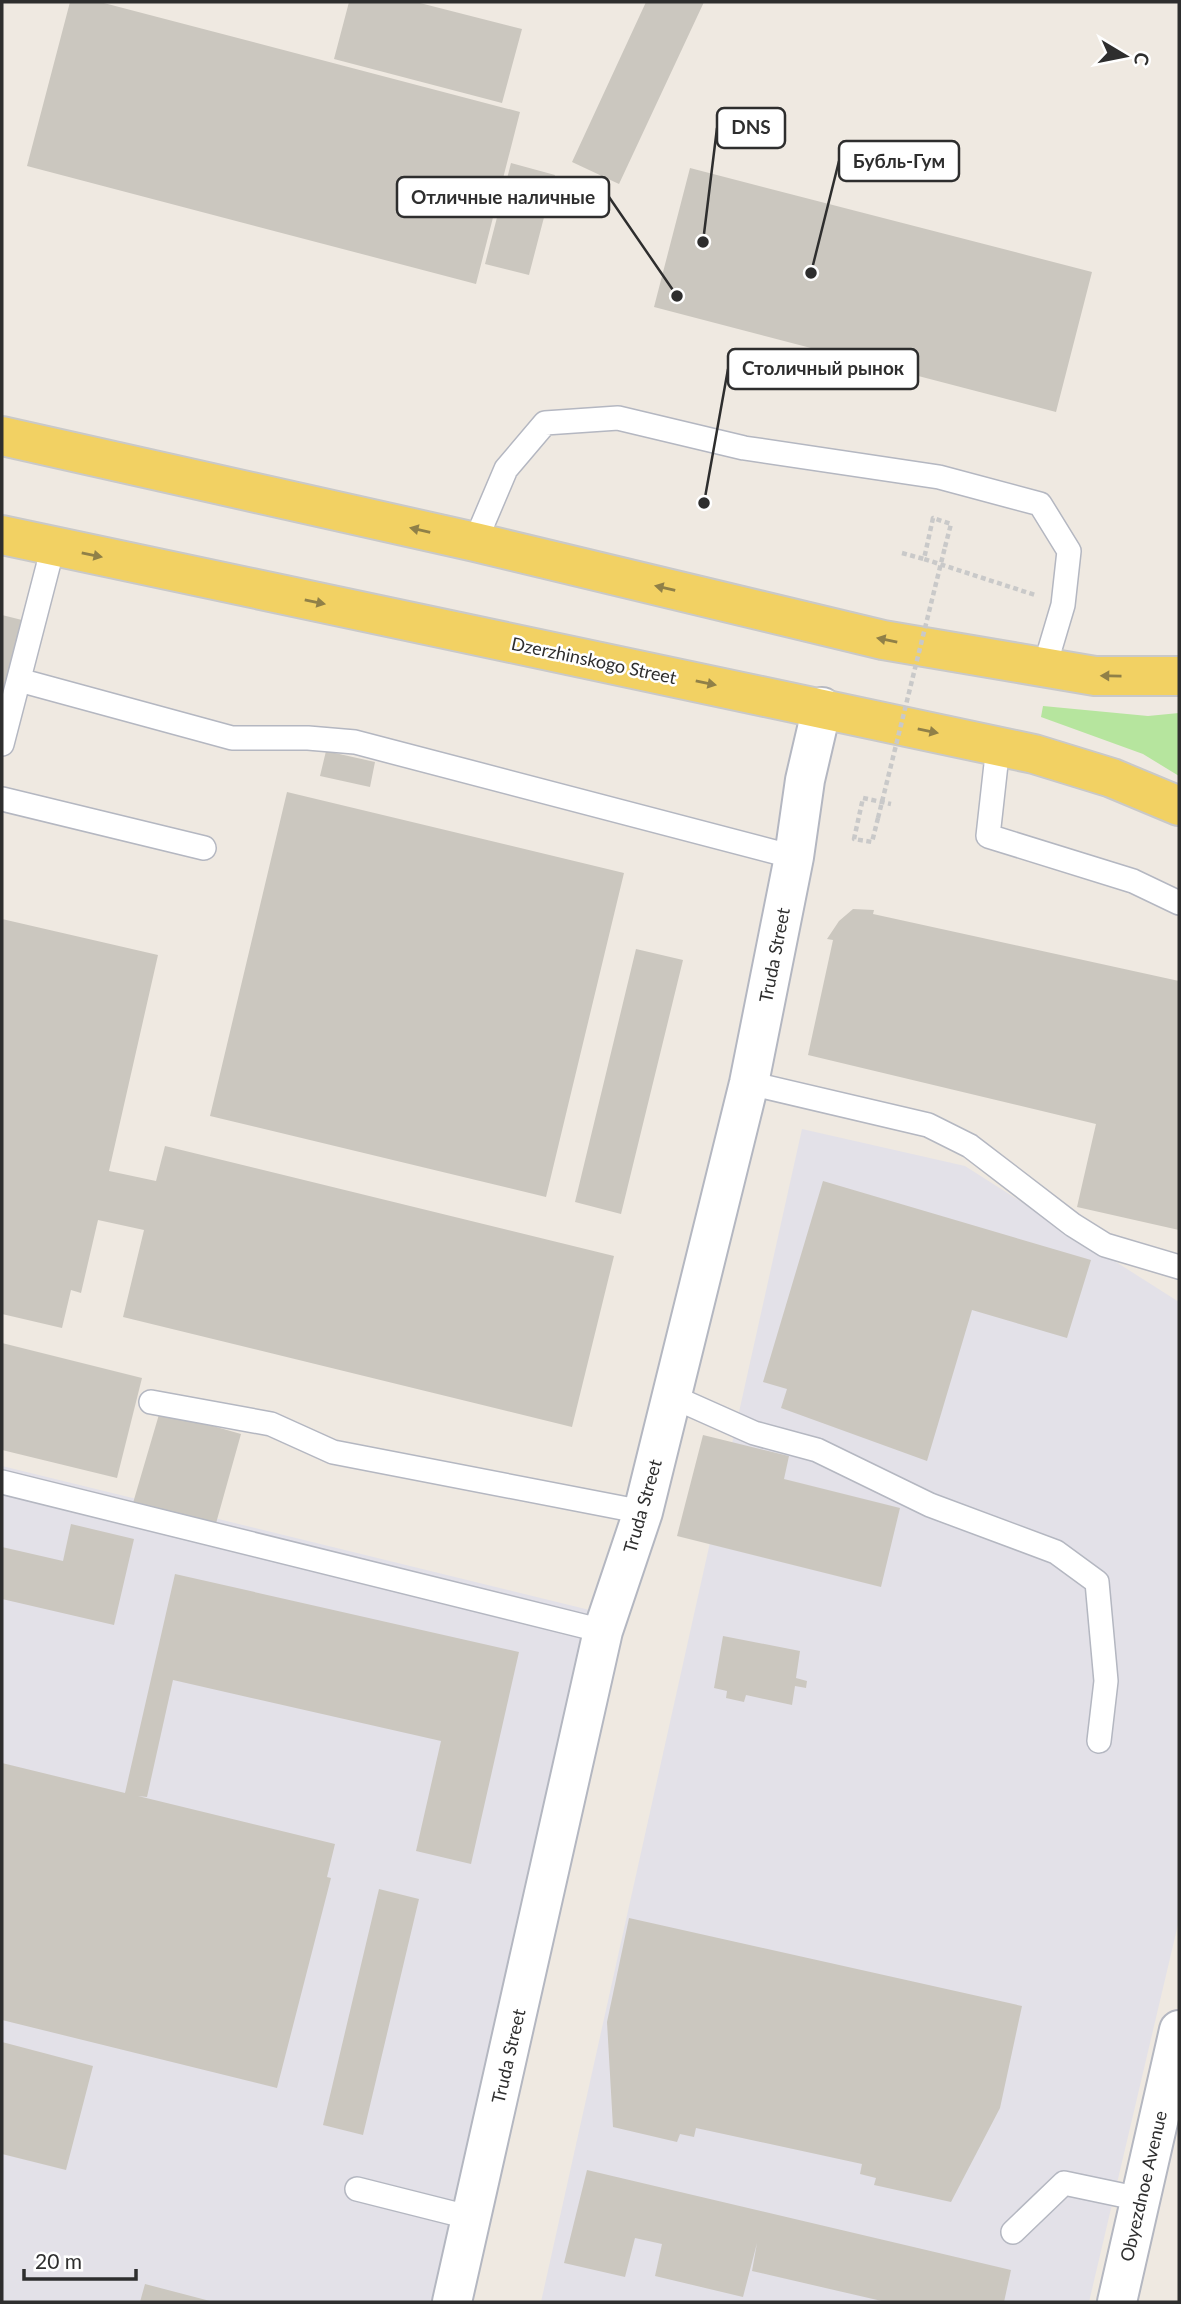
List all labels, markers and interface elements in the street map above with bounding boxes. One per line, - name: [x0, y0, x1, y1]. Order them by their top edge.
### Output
- north arrow: [1090, 21, 1160, 91]
- text: С: [1130, 51, 1155, 68]
- callout: DNS: [717, 108, 785, 148]
- text: DNS: [731, 115, 771, 138]
- callout: Бубль-Гум: [839, 141, 959, 181]
- text: Бубль-Гум: [853, 149, 945, 172]
- callout: Отличные наличные: [397, 177, 609, 217]
- text: Отличные наличные: [411, 185, 595, 208]
- callout: Столичный рынок: [728, 349, 918, 389]
- text: Столичный рынок: [742, 356, 905, 379]
- one-way arrow: [409, 524, 431, 535]
- one-way arrow: [81, 550, 103, 561]
- one-way arrow: [654, 582, 676, 593]
- one-way arrow: [304, 596, 326, 607]
- street label: Dzerzhinskogo Street: [510, 632, 679, 688]
- one-way arrow: [876, 634, 898, 645]
- one-way arrow: [1100, 671, 1122, 682]
- one-way arrow: [695, 677, 717, 688]
- one-way arrow: [917, 725, 939, 736]
- street label: Truda Street: [754, 905, 794, 1004]
- street label: Truda Street: [618, 1456, 666, 1555]
- street label: Truda Street: [486, 2006, 530, 2105]
- street label: Obyezdnoe Avenue: [1115, 2108, 1171, 2264]
- scale bar: [24, 2238, 136, 2282]
- text: 20 m: [35, 2248, 82, 2273]

